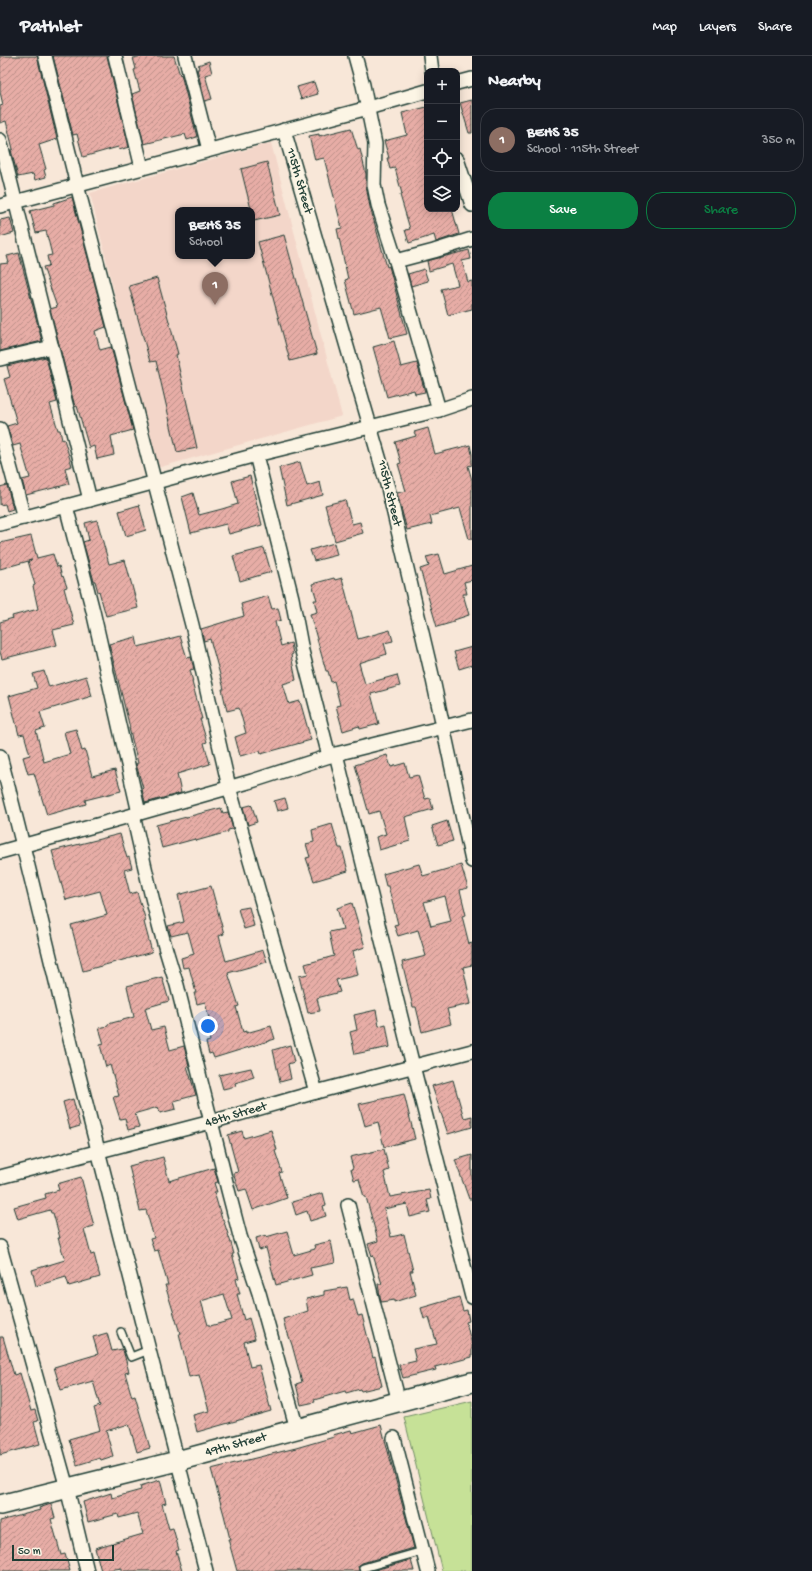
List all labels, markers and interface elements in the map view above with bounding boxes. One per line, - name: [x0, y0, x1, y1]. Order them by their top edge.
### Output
- text: Pathlet: [20, 16, 81, 39]
- text: Map: [653, 19, 677, 36]
- text: Layers: [699, 19, 736, 36]
- text: Share: [758, 19, 792, 36]
- map controls: [424, 68, 460, 212]
- button: +: [424, 68, 460, 104]
- text: Nearby: [488, 72, 541, 92]
- button: −: [424, 104, 460, 140]
- text: BEHS 35: [527, 124, 579, 142]
- text: 1: [499, 133, 505, 148]
- text: 350 m: [762, 133, 795, 148]
- button: locate: [424, 140, 460, 176]
- text: School · 115th Street: [527, 142, 638, 157]
- street label: 115th Street: [282, 146, 316, 217]
- button: layers: [424, 176, 460, 212]
- button: Save: [488, 192, 638, 229]
- button: Share: [646, 192, 796, 229]
- popup: [175, 207, 255, 259]
- text: BEHS 35: [189, 217, 241, 235]
- text: School: [189, 235, 223, 250]
- pin: 1: [202, 272, 228, 305]
- street label: 115th Street: [373, 458, 405, 529]
- your location: [198, 1016, 218, 1036]
- street label: 48th Street: [204, 1099, 270, 1131]
- street label: 49th Street: [204, 1429, 270, 1460]
- scale bar: [12, 1543, 114, 1562]
- text: 50 m: [18, 1546, 40, 1558]

